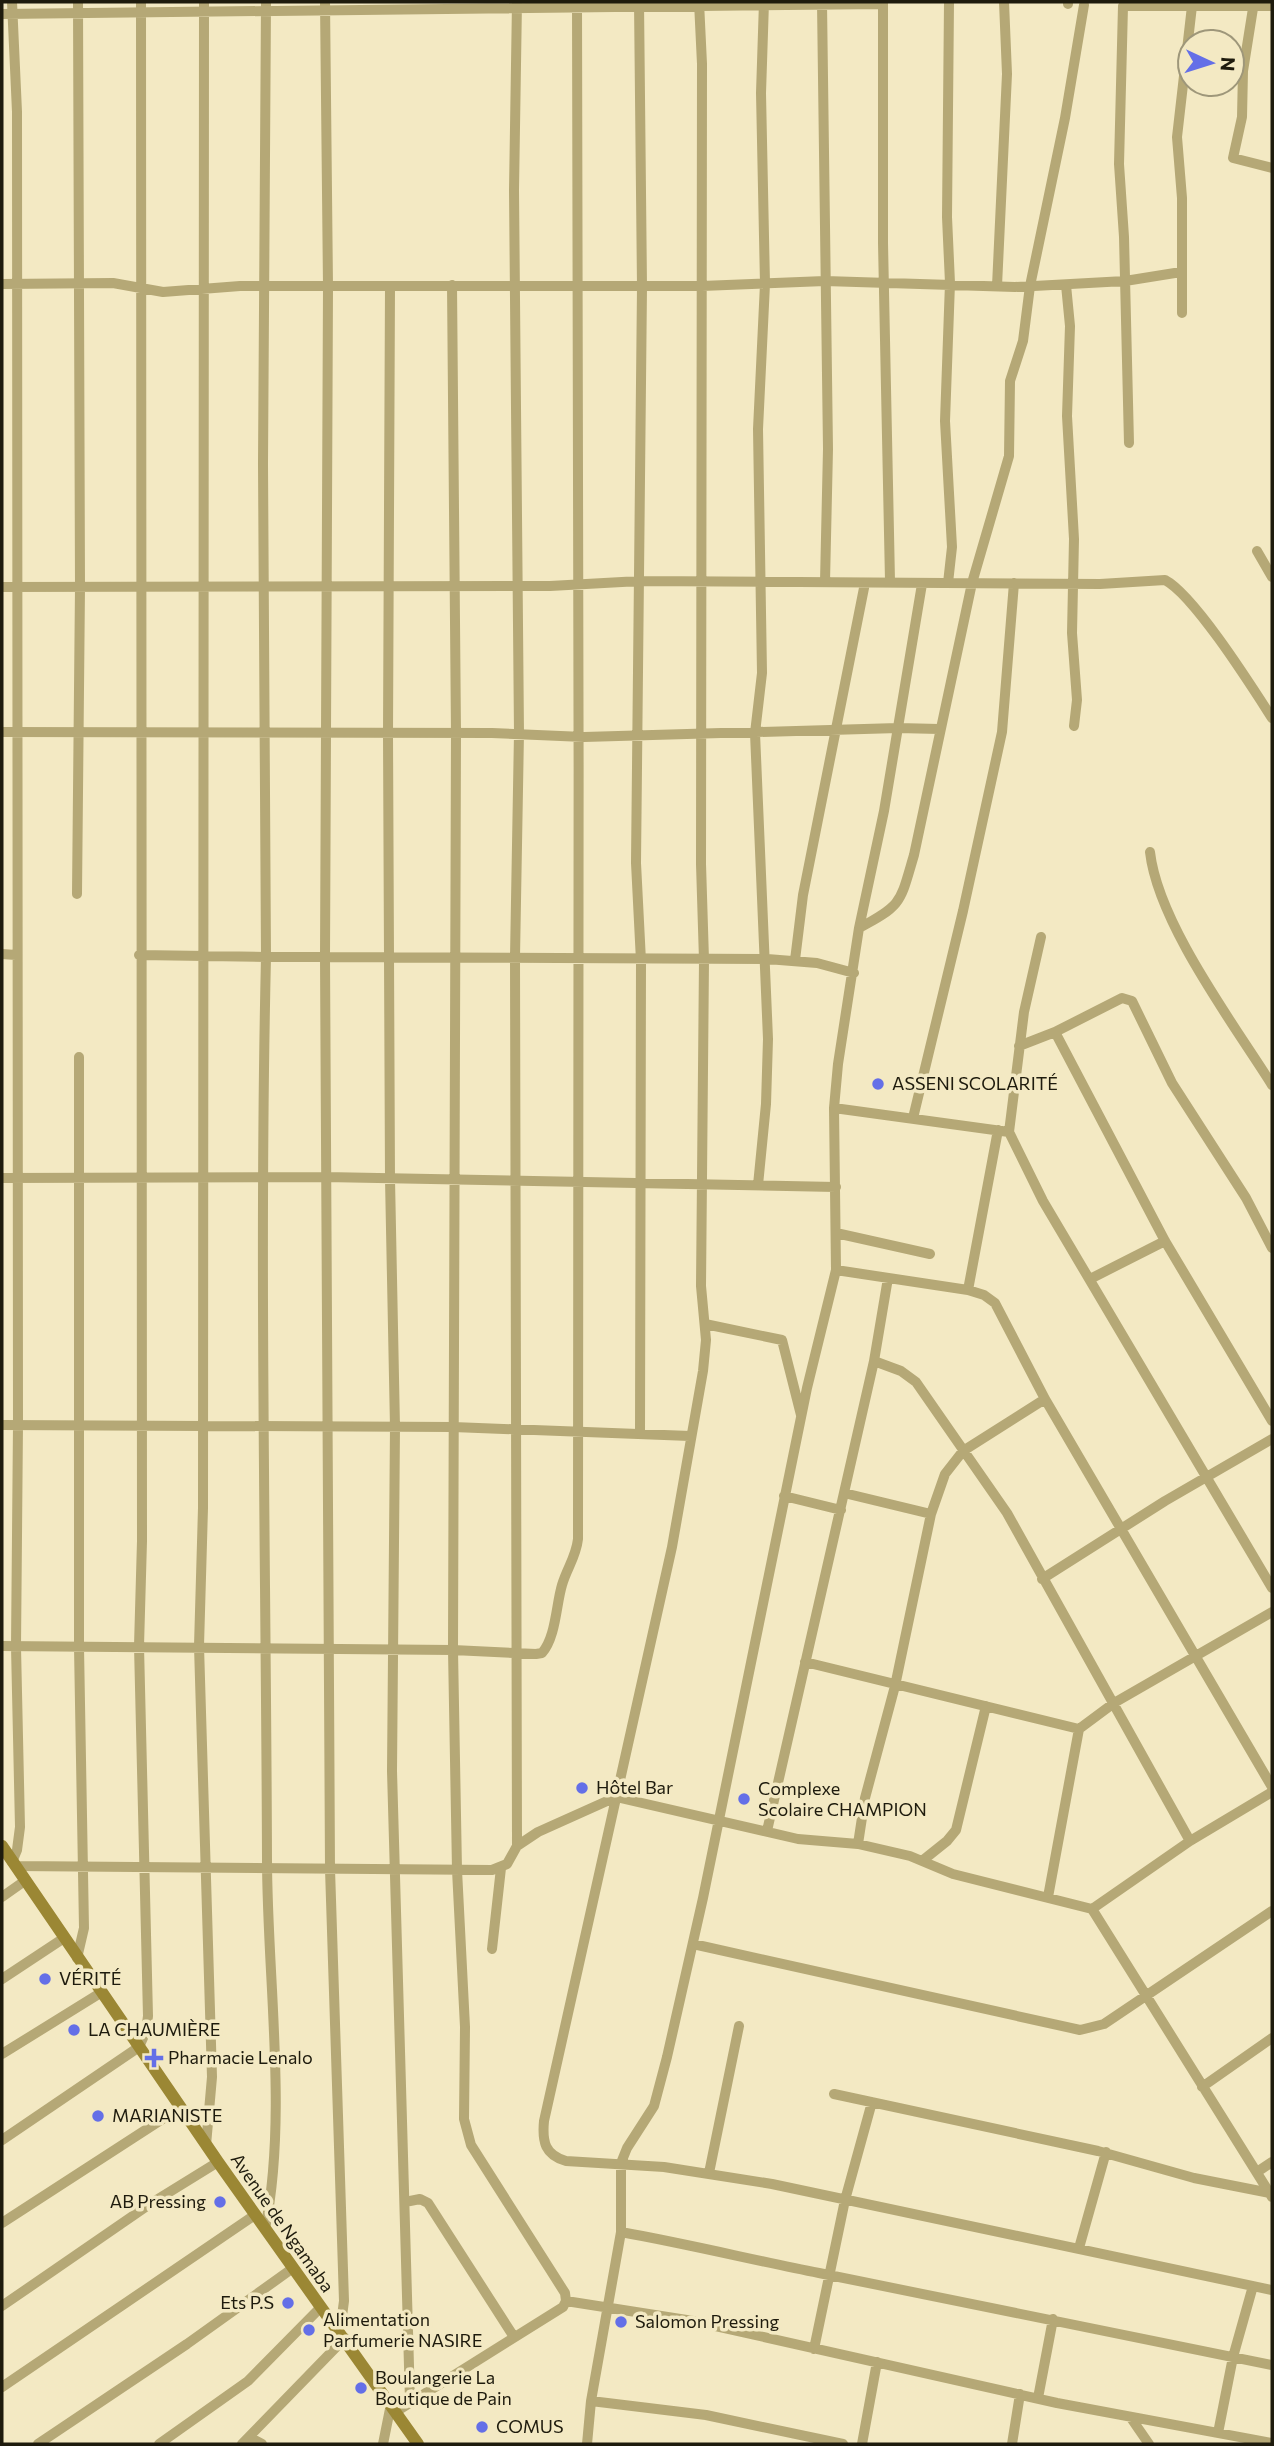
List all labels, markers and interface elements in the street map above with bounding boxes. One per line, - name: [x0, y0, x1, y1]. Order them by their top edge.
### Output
- north arrow: [1176, 28, 1246, 98]
- text: N: [1216, 56, 1240, 72]
- place label: ASSENI SCOLARITÉ: [892, 1072, 1058, 1094]
- marker: ASSENI SCOLARITÉ: [870, 1076, 886, 1092]
- place label: Hôtel Bar: [596, 1776, 673, 1798]
- place label: Complexe Scolaire CHAMPION: [758, 1777, 927, 1820]
- marker: Hôtel Bar: [574, 1780, 590, 1796]
- marker: Complexe Scolaire CHAMPION: [736, 1791, 752, 1807]
- place label: VÉRITÉ: [59, 1967, 121, 1989]
- marker: VÉRITÉ: [37, 1971, 53, 1987]
- place label: LA CHAUMIÈRE: [88, 2018, 221, 2040]
- marker: LA CHAUMIÈRE: [66, 2022, 82, 2038]
- place label: Pharmacie Lenalo: [168, 2046, 313, 2068]
- marker: Pharmacie Lenalo: [146, 2050, 162, 2066]
- place label: MARIANISTE: [112, 2104, 222, 2126]
- marker: MARIANISTE: [90, 2108, 106, 2124]
- street label: Avenue de Ngamaba: [227, 2149, 339, 2296]
- place label: AB Pressing: [110, 2190, 206, 2212]
- marker: AB Pressing: [212, 2194, 228, 2210]
- place label: Ets P.S: [220, 2291, 274, 2313]
- marker: Ets P.S: [280, 2295, 296, 2311]
- place label: Alimentation Parfumerie NASIRE: [323, 2308, 482, 2351]
- place label: Salomon Pressing: [635, 2310, 779, 2332]
- marker: Salomon Pressing: [613, 2314, 629, 2330]
- marker: Alimentation Parfumerie NASIRE: [301, 2322, 317, 2338]
- place label: Boulangerie La Boutique de Pain: [375, 2366, 512, 2409]
- marker: Boulangerie La Boutique de Pain: [353, 2380, 369, 2396]
- place label: COMUS: [496, 2415, 563, 2437]
- marker: COMUS: [474, 2419, 490, 2435]

